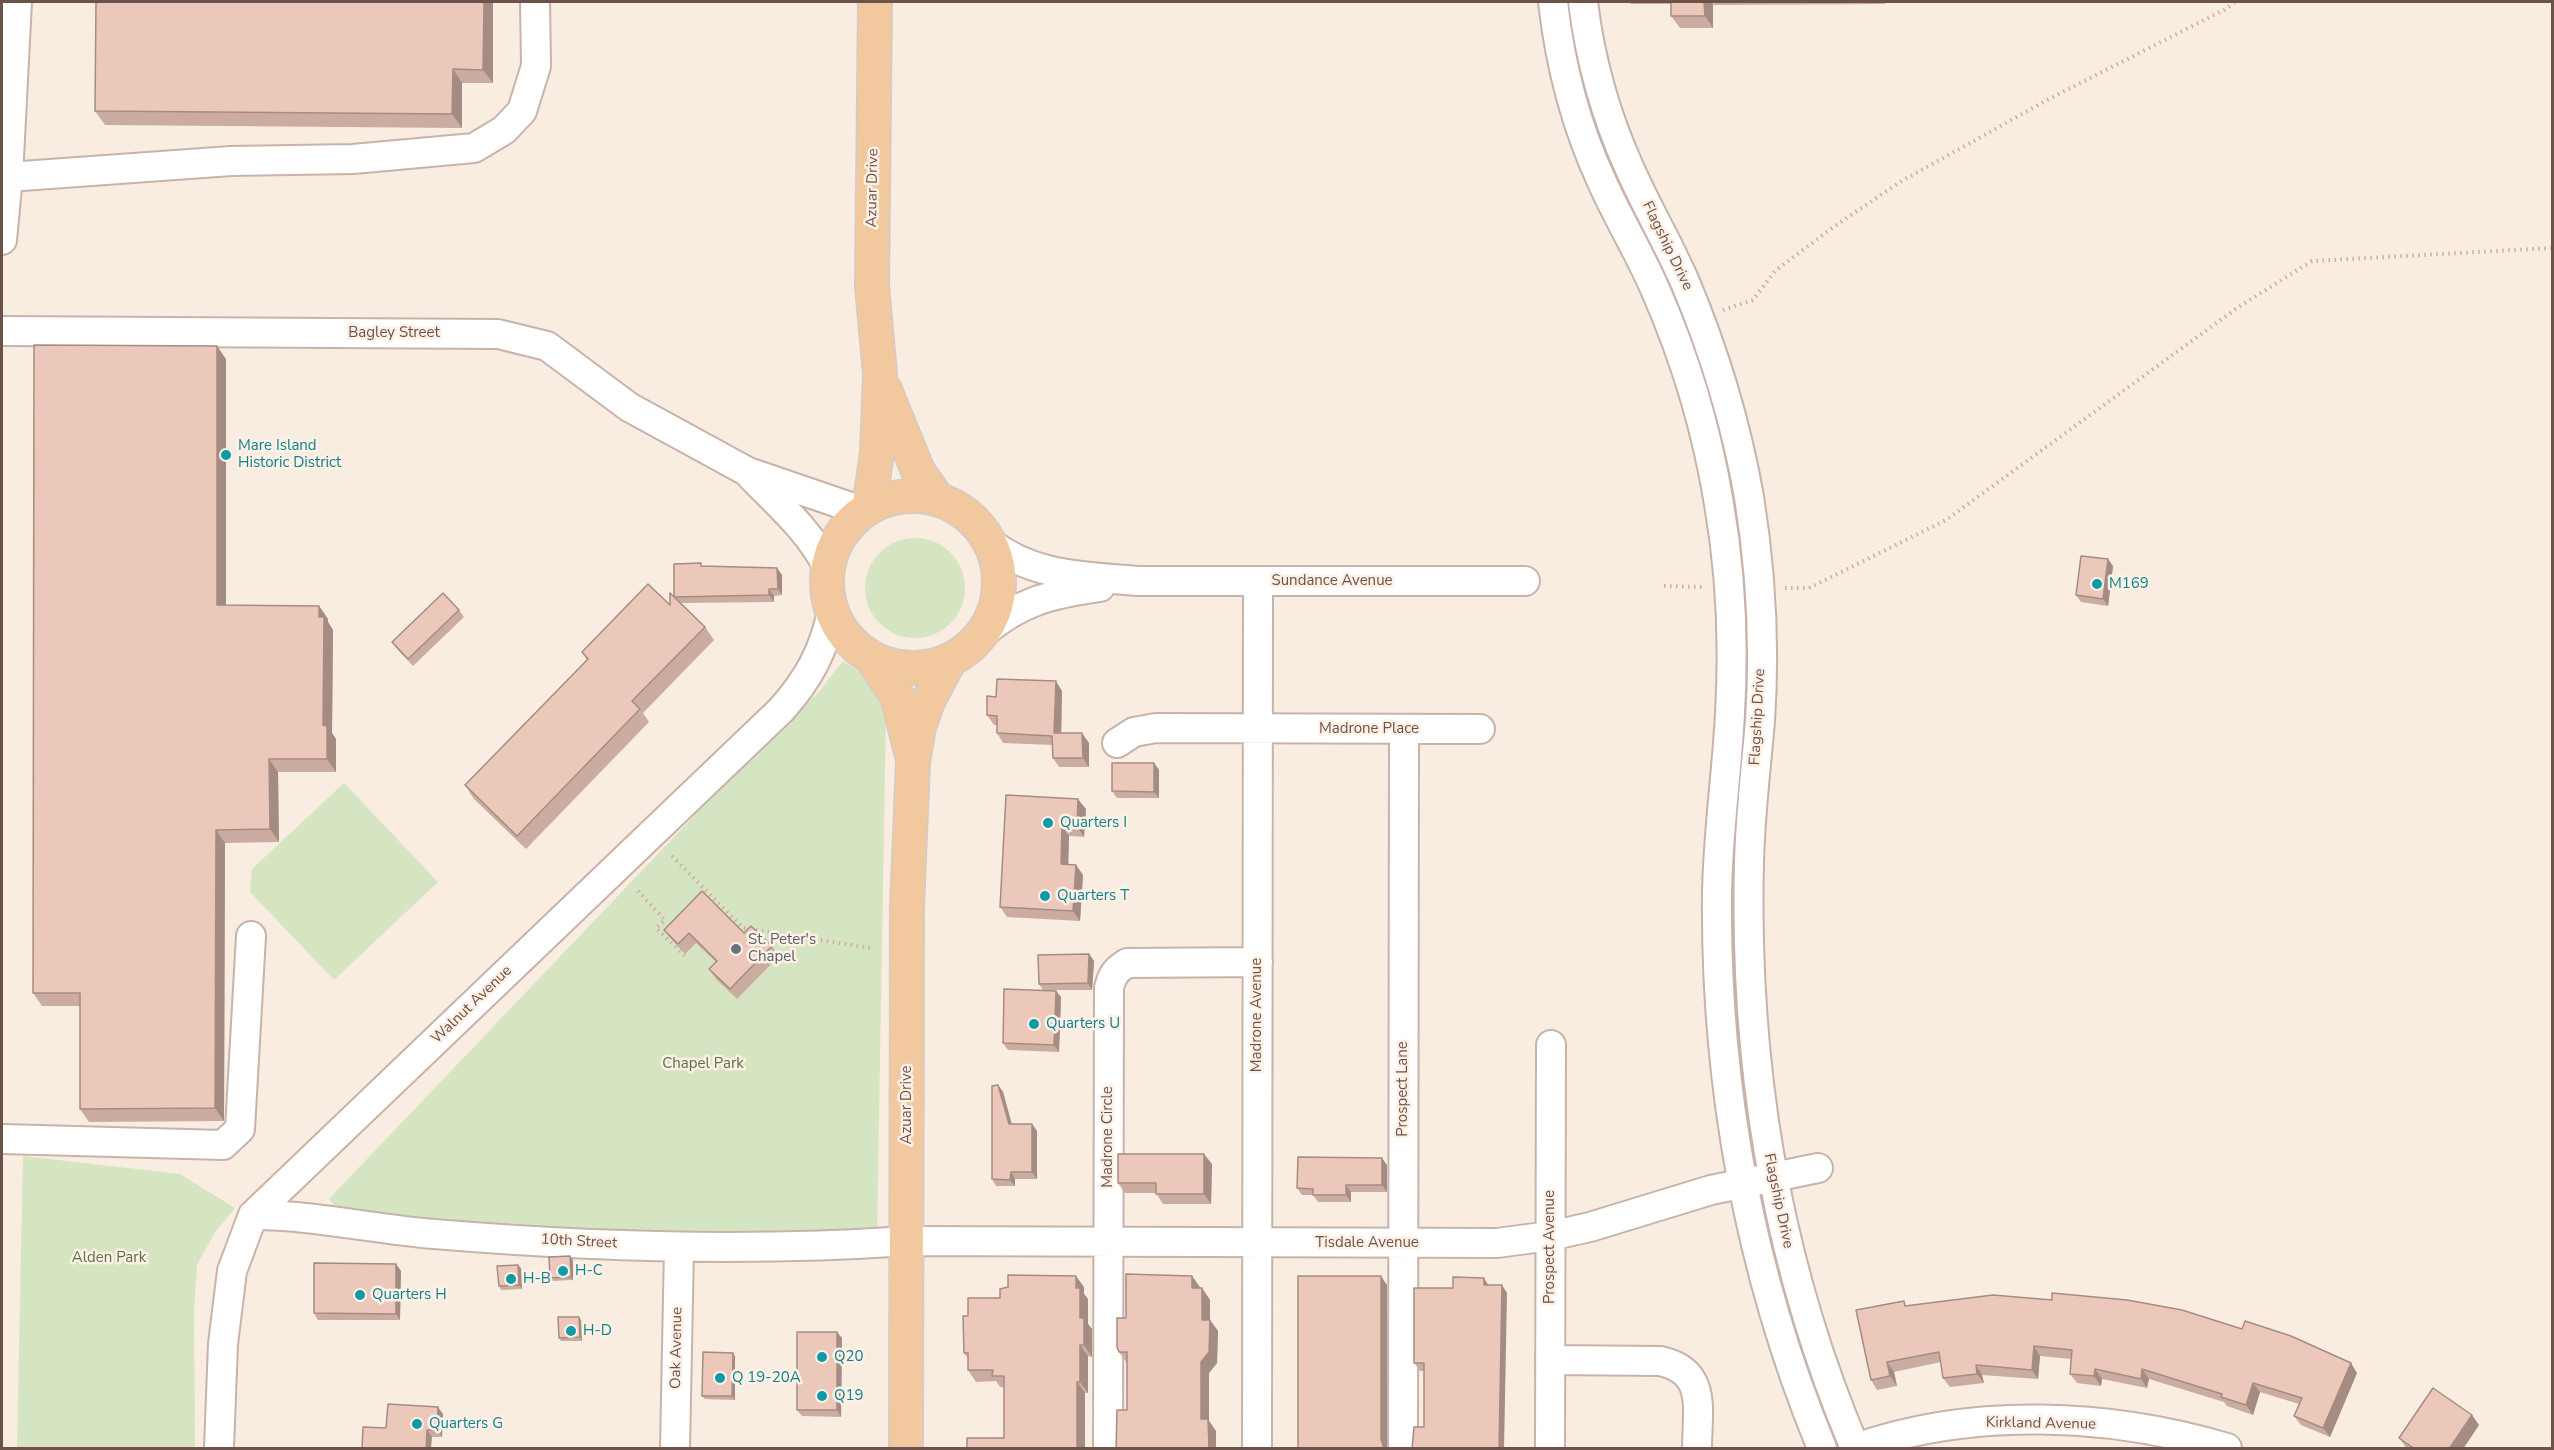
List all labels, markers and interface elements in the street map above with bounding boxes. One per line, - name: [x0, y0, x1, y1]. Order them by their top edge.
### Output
- street label: Azuar Drive: [863, 148, 883, 228]
- street label: Flagship Drive: [1638, 199, 1696, 293]
- street label: Bagley Street: [348, 324, 440, 342]
- place label: Mare Island Historic District: [238, 437, 341, 472]
- marker: Mare Island Historic District: [219, 448, 233, 462]
- street label: Sundance Avenue: [1271, 572, 1393, 590]
- place label: M169: [2109, 575, 2149, 593]
- marker: M169: [2090, 577, 2104, 591]
- street label: Flagship Drive: [1746, 668, 1770, 766]
- street label: Madrone Place: [1319, 720, 1419, 738]
- place label: Quarters I: [1060, 814, 1127, 832]
- marker: Quarters I: [1041, 816, 1055, 830]
- place label: Quarters T: [1057, 887, 1129, 905]
- marker: Quarters T: [1038, 889, 1052, 903]
- place label: St. Peter's Chapel: [748, 931, 816, 966]
- marker: St. Peter's Chapel: [729, 942, 743, 956]
- street label: Madrone Avenue: [1248, 958, 1266, 1072]
- street label: Walnut Avenue: [428, 962, 516, 1048]
- place label: Quarters U: [1046, 1015, 1120, 1033]
- marker: Quarters U: [1027, 1017, 1041, 1031]
- street label: Prospect Lane: [1394, 1041, 1412, 1137]
- park label: Chapel Park: [662, 1055, 744, 1073]
- street label: Azuar Drive: [898, 1065, 916, 1145]
- street label: Madrone Circle: [1099, 1086, 1117, 1188]
- street label: Flagship Drive: [1759, 1152, 1797, 1250]
- street label: Prospect Avenue: [1541, 1190, 1559, 1304]
- street label: 10th Street: [540, 1231, 618, 1253]
- street label: Tisdale Avenue: [1315, 1234, 1419, 1252]
- park label: Alden Park: [72, 1249, 146, 1267]
- place label: H-C: [575, 1262, 603, 1280]
- marker: H-C: [556, 1264, 570, 1278]
- place label: H-B: [523, 1270, 551, 1288]
- marker: H-B: [504, 1272, 518, 1286]
- place label: Quarters H: [372, 1286, 447, 1304]
- marker: Quarters H: [353, 1288, 367, 1302]
- street label: Oak Avenue: [667, 1307, 687, 1389]
- place label: H-D: [583, 1322, 612, 1340]
- marker: H-D: [564, 1324, 578, 1338]
- place label: Q20: [834, 1348, 864, 1366]
- marker: Q20: [815, 1350, 829, 1364]
- place label: Q 19-20A: [732, 1369, 801, 1387]
- marker: Q 19-20A: [713, 1371, 727, 1385]
- place label: Q19: [834, 1387, 864, 1405]
- marker: Q19: [815, 1389, 829, 1403]
- street label: Kirkland Avenue: [1986, 1414, 2096, 1434]
- place label: Quarters G: [429, 1415, 503, 1433]
- marker: Quarters G: [410, 1417, 424, 1431]

